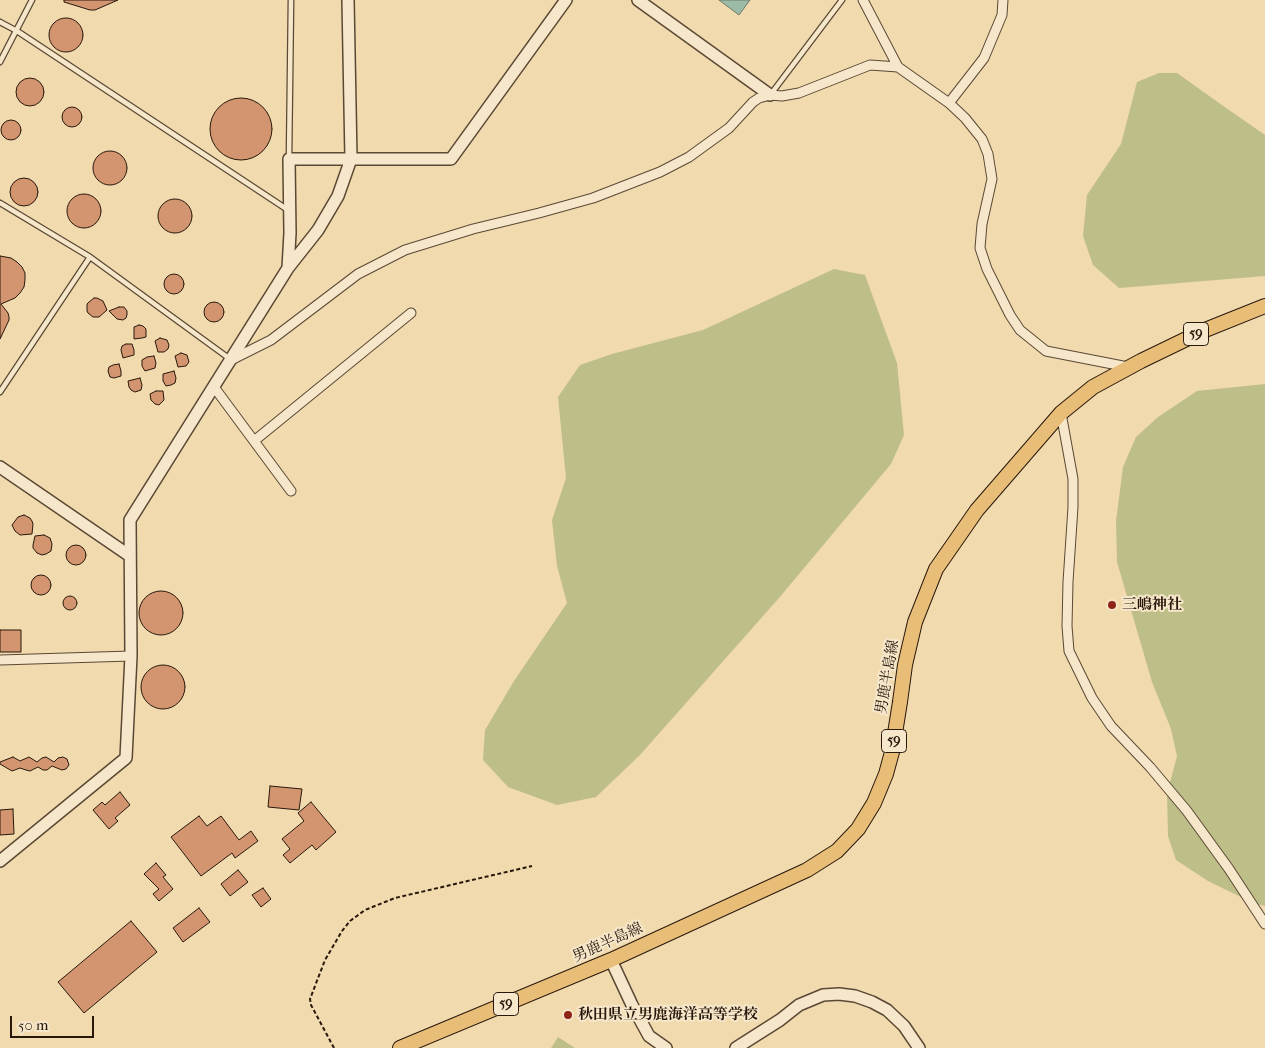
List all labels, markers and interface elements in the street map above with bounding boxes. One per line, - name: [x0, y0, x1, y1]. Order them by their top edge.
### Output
- road number: 59: [1184, 322, 1208, 346]
- place label: 三嶋神社: [1122, 596, 1182, 614]
- marker: 三嶋神社: [1106, 599, 1118, 611]
- street label: 男鹿半島線: [873, 639, 903, 715]
- road number: 59: [882, 729, 906, 752]
- street label: 男鹿半島線: [570, 920, 646, 966]
- road number: 59: [494, 992, 518, 1016]
- scale bar: [12, 1006, 96, 1038]
- place label: 秋田県立男鹿海洋高等学校: [578, 1006, 758, 1024]
- marker: 秋田県立男鹿海洋高等学校: [562, 1009, 574, 1021]
- text: 50 m: [18, 1016, 48, 1034]

